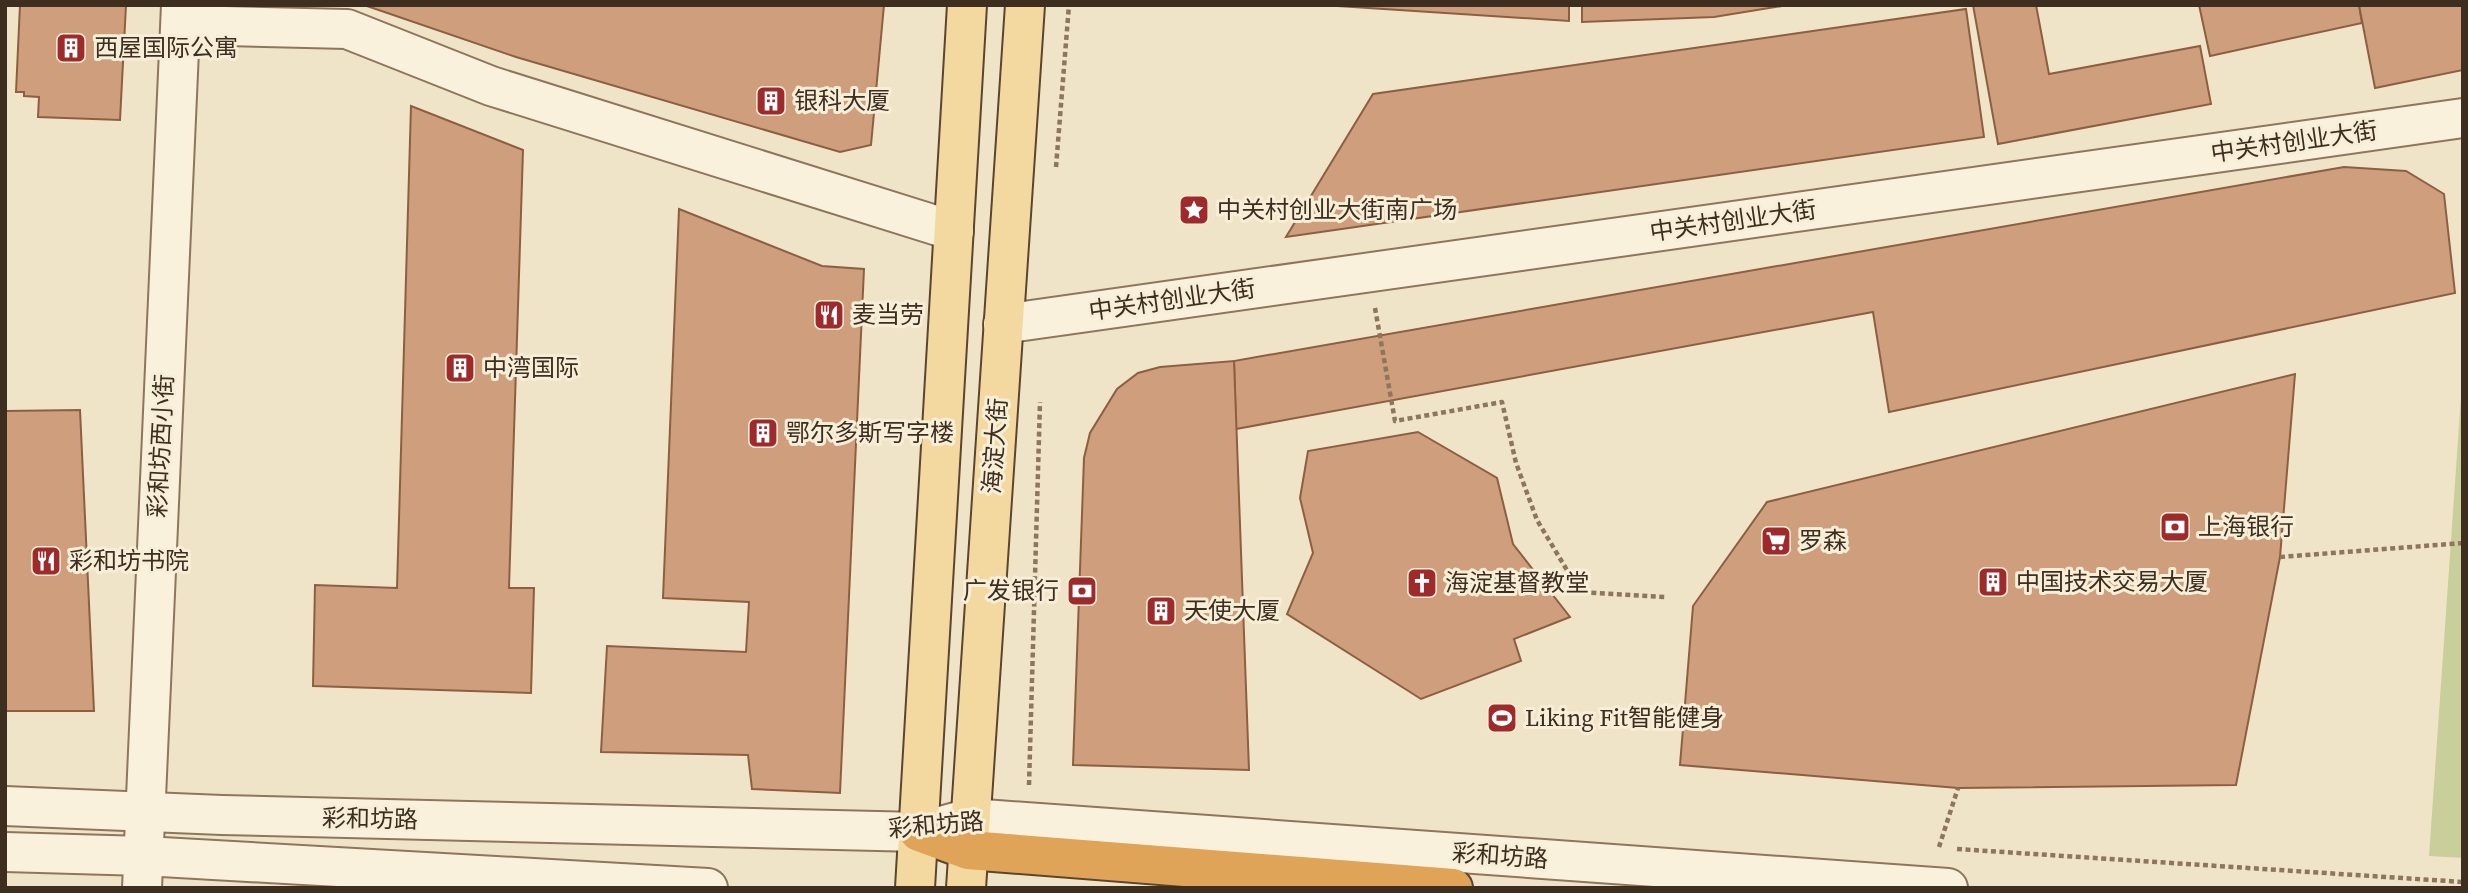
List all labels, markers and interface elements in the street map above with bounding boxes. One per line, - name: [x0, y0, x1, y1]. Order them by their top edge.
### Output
- building icon: 西屋国际公寓: [54, 31, 88, 65]
- place label: 西屋国际公寓: [94, 31, 238, 64]
- building icon: 银科大厦: [754, 84, 788, 118]
- place label: 银科大厦: [794, 84, 890, 117]
- street label: 中关村创业大街: [2208, 113, 2379, 170]
- street label: 中关村创业大街: [1647, 192, 1818, 249]
- place icon: 中关村创业大街南广场: [1177, 193, 1211, 227]
- place label: 中关村创业大街南广场: [1217, 193, 1457, 226]
- street label: 中关村创业大街: [1086, 271, 1257, 328]
- restaurant icon: 麦当劳: [812, 298, 846, 332]
- place label: 麦当劳: [852, 298, 924, 331]
- building icon: 中湾国际: [443, 351, 477, 385]
- place label: 中湾国际: [483, 351, 579, 384]
- street label: 彩和坊西小街: [140, 373, 181, 519]
- street label: 海淀大街: [975, 397, 1014, 495]
- building icon: 鄂尔多斯写字楼: [746, 416, 780, 450]
- place label: 鄂尔多斯写字楼: [786, 416, 954, 449]
- bank icon: 上海银行: [2158, 510, 2192, 544]
- place label: 上海银行: [2198, 510, 2294, 543]
- supermarket icon: 罗森: [1759, 524, 1793, 558]
- place label: 罗森: [1799, 524, 1847, 557]
- restaurant icon: 彩和坊书院: [29, 544, 63, 578]
- place label: 彩和坊书院: [69, 544, 189, 577]
- building icon: 中国技术交易大厦: [1976, 565, 2010, 599]
- place label: 中国技术交易大厦: [2016, 565, 2208, 598]
- church icon: 海淀基督教堂: [1405, 566, 1439, 600]
- place label: 海淀基督教堂: [1445, 566, 1589, 599]
- place label: 广发银行: [963, 574, 1059, 607]
- bank icon: 广发银行: [1065, 574, 1099, 608]
- building icon: 天使大厦: [1144, 594, 1178, 628]
- place label: 天使大厦: [1184, 594, 1280, 627]
- sports icon: Liking Fit智能健身: [1485, 701, 1519, 735]
- place label: Liking Fit智能健身: [1525, 701, 1724, 734]
- street label: 彩和坊路: [322, 801, 418, 836]
- street label: 彩和坊路: [887, 804, 985, 845]
- street label: 彩和坊路: [1451, 836, 1549, 875]

